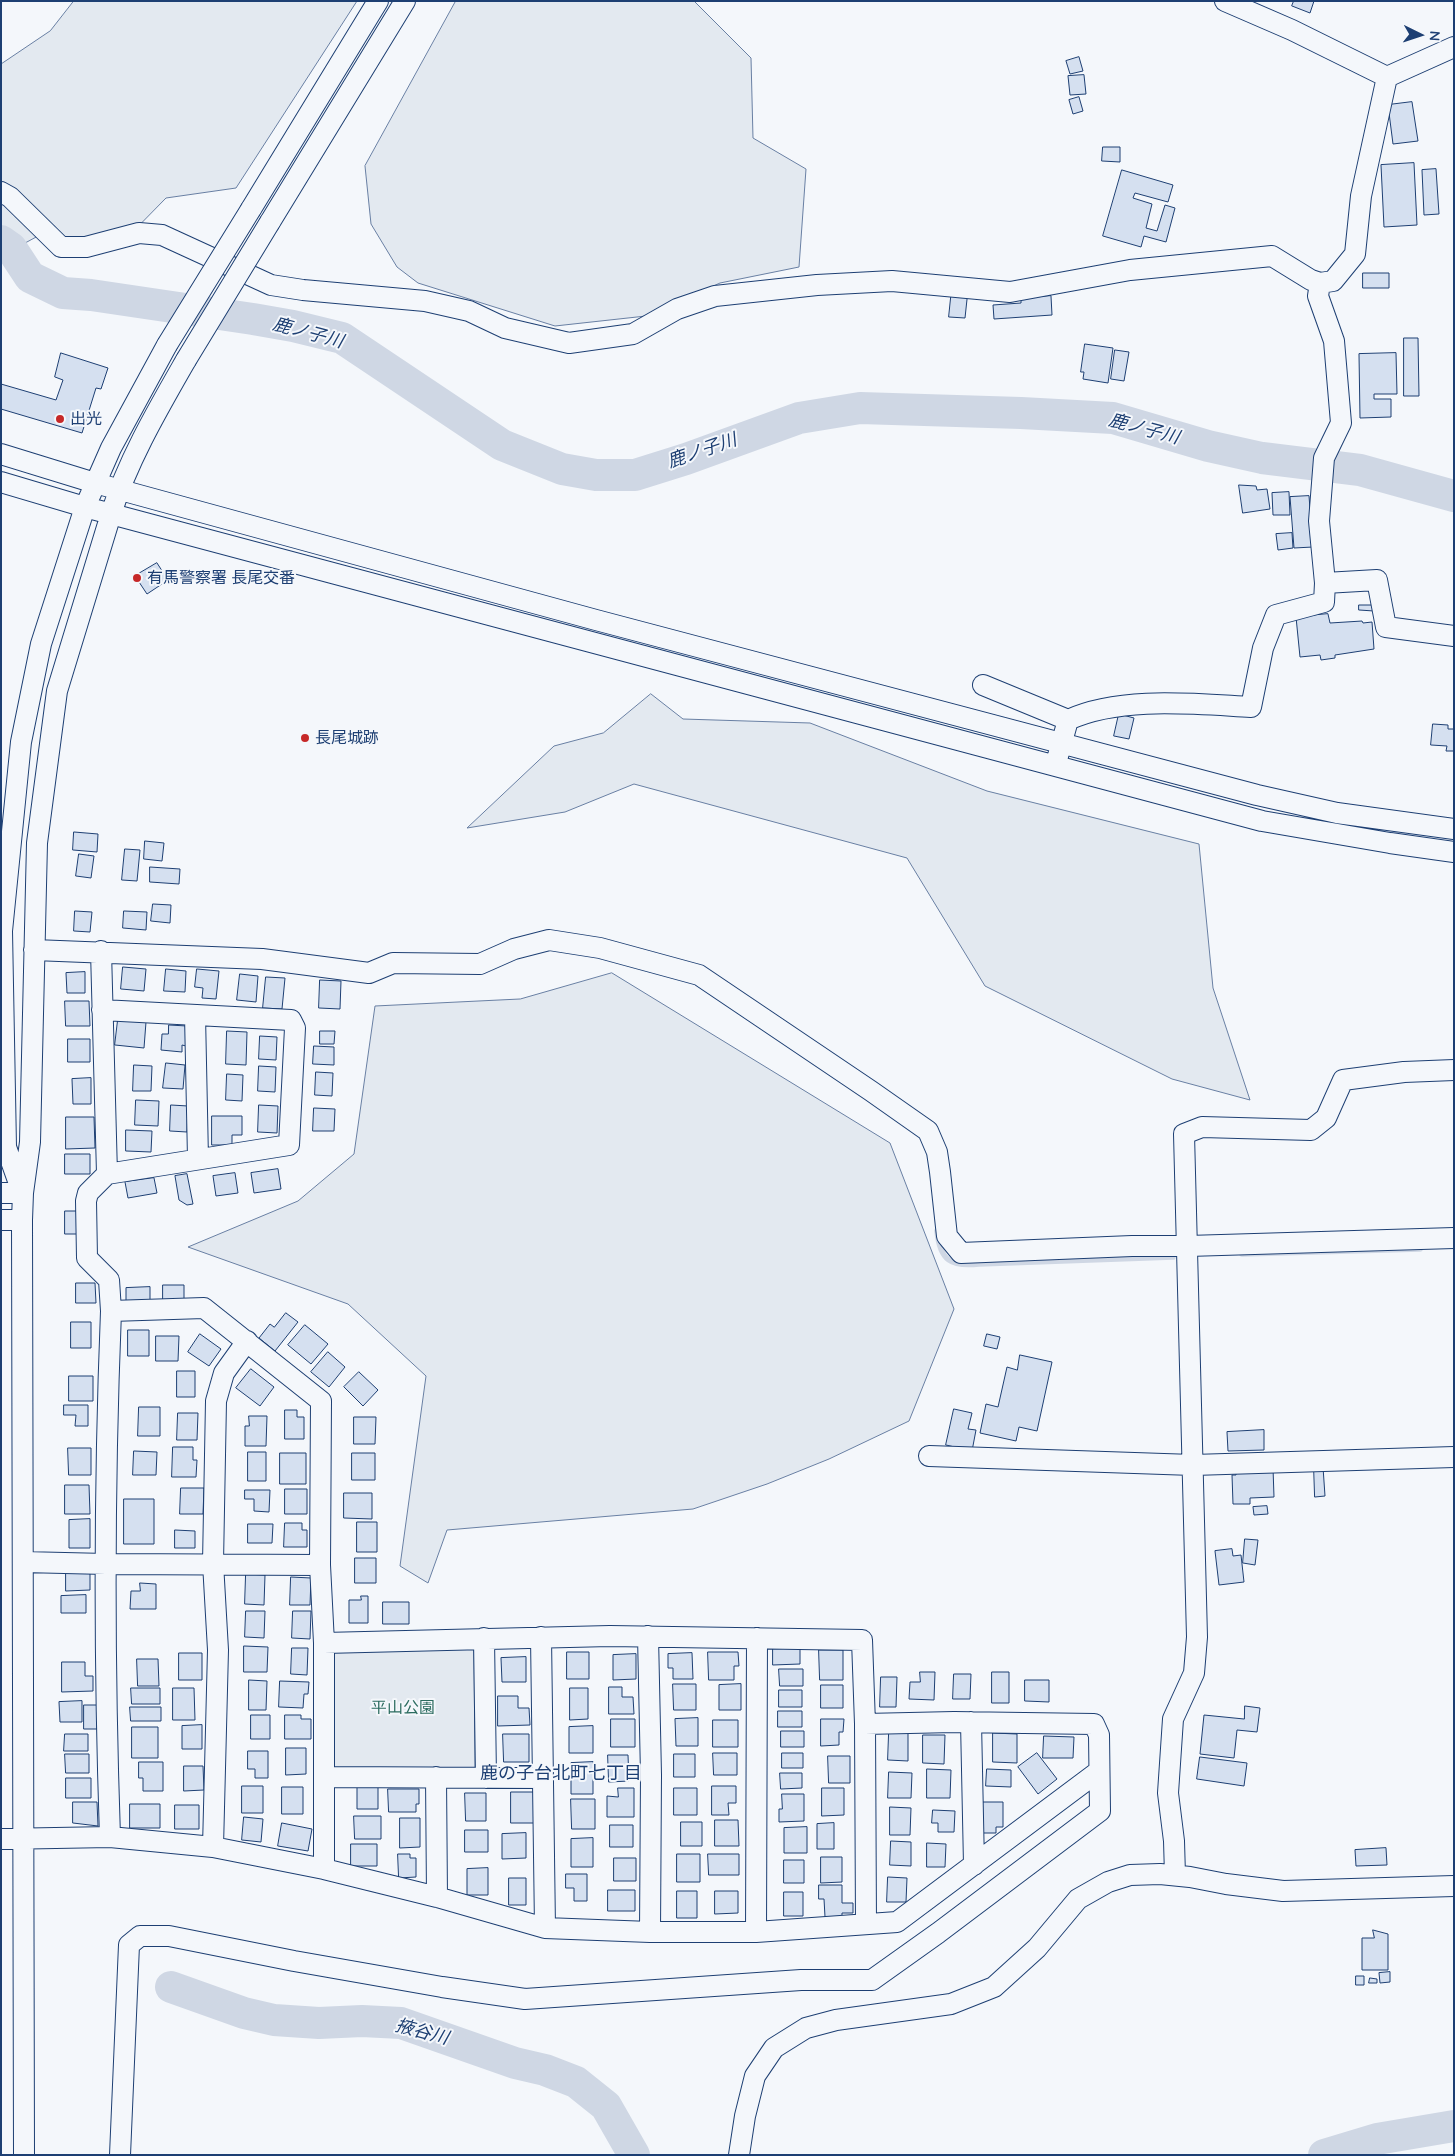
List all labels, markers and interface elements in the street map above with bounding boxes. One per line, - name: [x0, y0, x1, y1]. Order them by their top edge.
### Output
- north arrow: [1395, 10, 1445, 60]
- text: N: [1426, 30, 1444, 42]
- water label: 鹿ノ子川: [270, 313, 346, 353]
- place label: 出光: [70, 409, 102, 429]
- water label: 鹿ノ子川: [1106, 409, 1182, 449]
- marker: 出光: [54, 413, 66, 425]
- water label: 鹿ノ子川: [664, 429, 740, 473]
- place label: 有馬警察署 長尾交番: [147, 568, 295, 588]
- marker: 有馬警察署 長尾交番: [131, 572, 143, 584]
- place label: 長尾城跡: [315, 728, 379, 748]
- marker: 長尾城跡: [299, 732, 311, 744]
- park label: 平山公園: [371, 1698, 435, 1718]
- district label: 鹿の子台北町七丁目: [480, 1763, 642, 1785]
- water label: 掖谷川: [393, 2015, 451, 2049]

